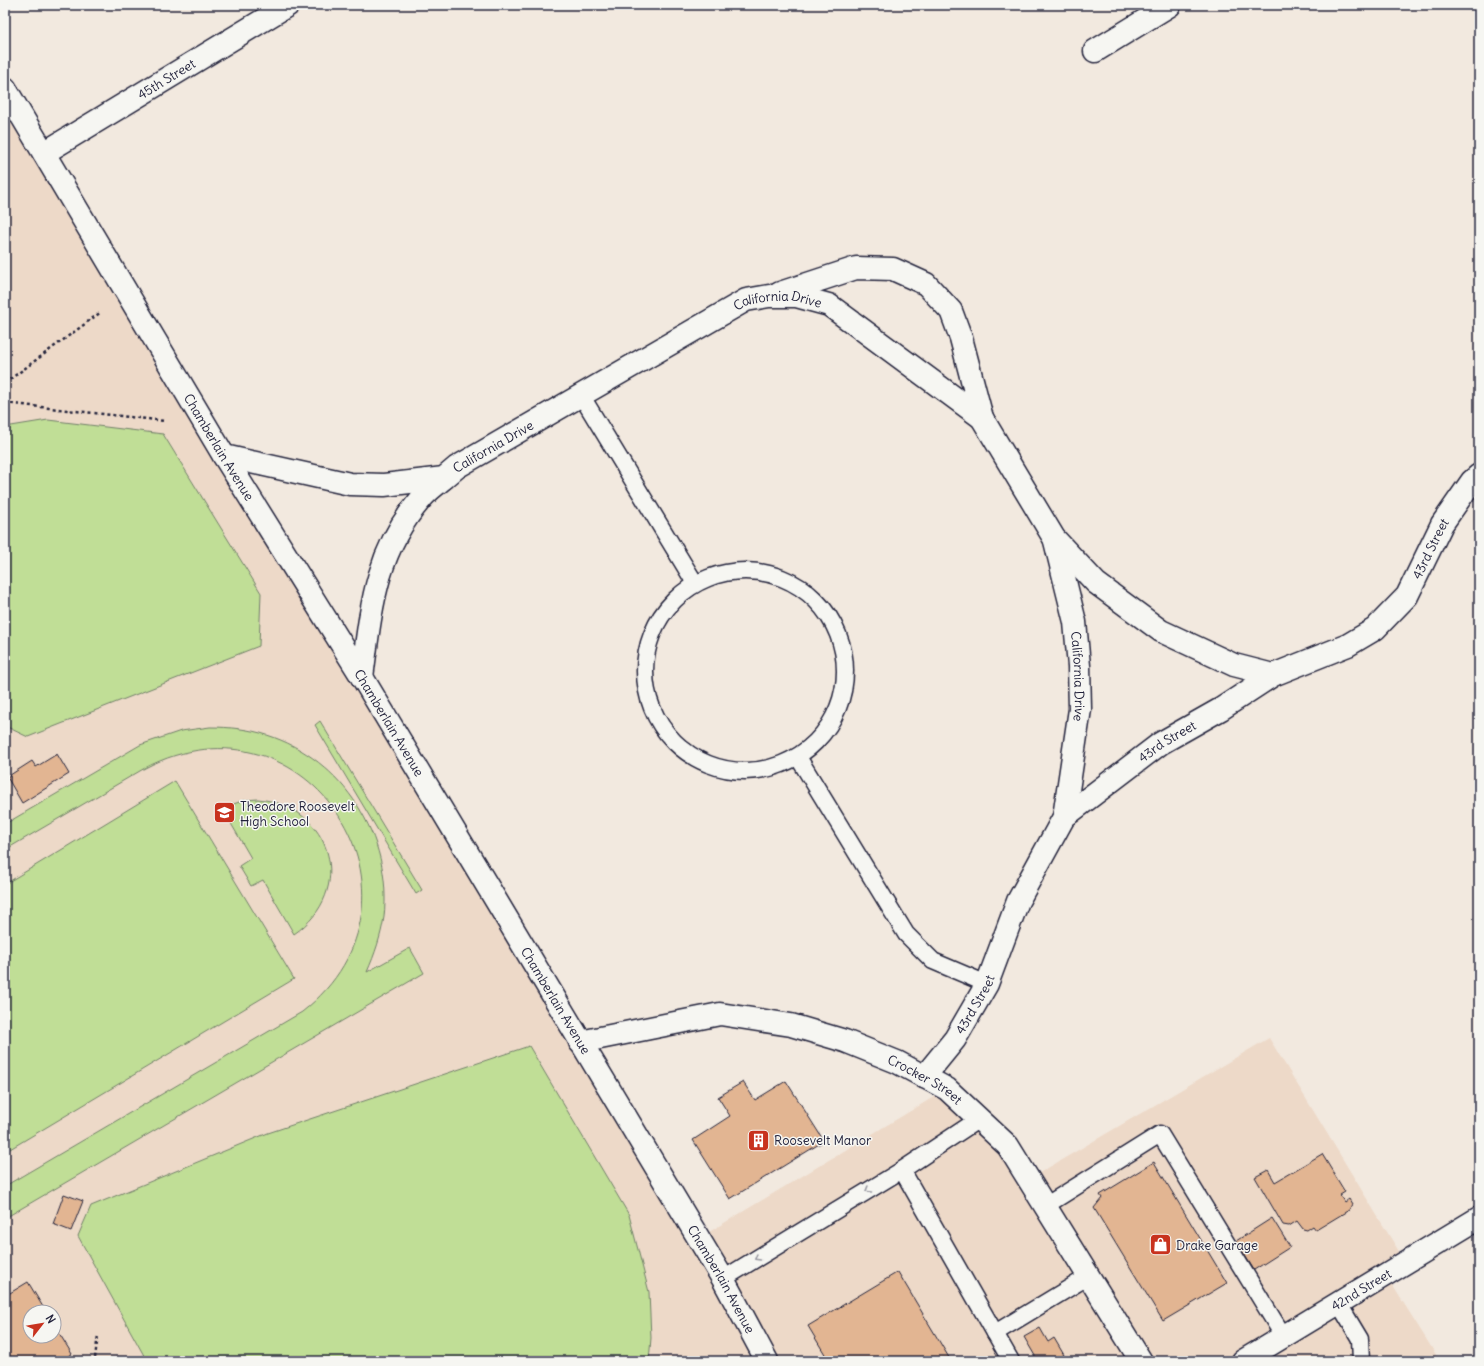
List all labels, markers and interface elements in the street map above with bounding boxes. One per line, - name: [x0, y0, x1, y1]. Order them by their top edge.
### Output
- street label: 45th Street: [134, 54, 199, 103]
- street label: California Drive: [730, 287, 824, 314]
- street label: Chamberlain Avenue: [180, 390, 258, 504]
- street label: California Drive: [450, 416, 536, 476]
- street label: 43rd Street: [1408, 514, 1452, 582]
- street label: California Drive: [1067, 631, 1089, 723]
- street label: Chamberlain Avenue: [351, 666, 428, 779]
- street label: 43rd Street: [1135, 716, 1199, 766]
- place label: Theodore Roosevelt High School: [240, 798, 356, 830]
- school or university icon: Theodore Roosevelt High School: [211, 800, 237, 826]
- street label: Chamberlain Avenue: [517, 944, 595, 1057]
- street label: 43rd Street: [951, 972, 998, 1037]
- street label: Crocker Street: [885, 1051, 967, 1108]
- building icon: Roosevelt Manor: [745, 1127, 771, 1153]
- place label: Roosevelt Manor: [774, 1132, 872, 1149]
- one-way arrow: [865, 1185, 872, 1193]
- street label: Chamberlain Avenue: [684, 1222, 759, 1336]
- shop icon: Drake Garage: [1148, 1232, 1174, 1258]
- place label: Drake Garage: [1176, 1237, 1258, 1254]
- one-way arrow: [754, 1253, 761, 1260]
- street label: 42nd Street: [1328, 1264, 1395, 1314]
- north arrow: [22, 1304, 62, 1344]
- text: N: [43, 1312, 59, 1326]

